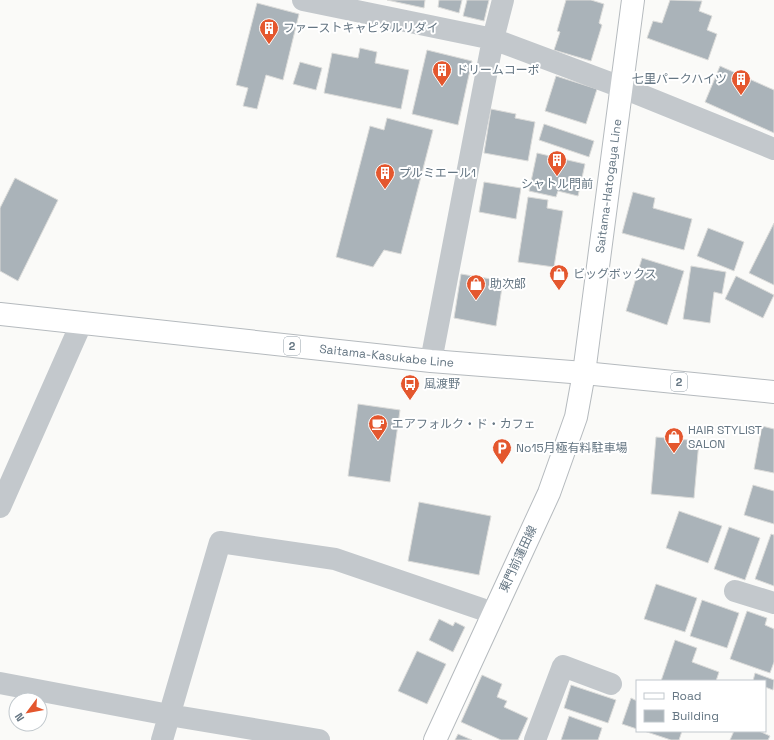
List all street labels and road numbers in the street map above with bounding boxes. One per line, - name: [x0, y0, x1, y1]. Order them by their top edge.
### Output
- street label: Saitama-Hatogaya Line: [592, 118, 625, 254]
- road number: 2: [284, 337, 300, 355]
- street label: Saitama-Kasukabe Line: [319, 341, 455, 371]
- road number: 2: [671, 373, 687, 391]
- street label: 東門前蓮田線: [496, 523, 540, 595]

